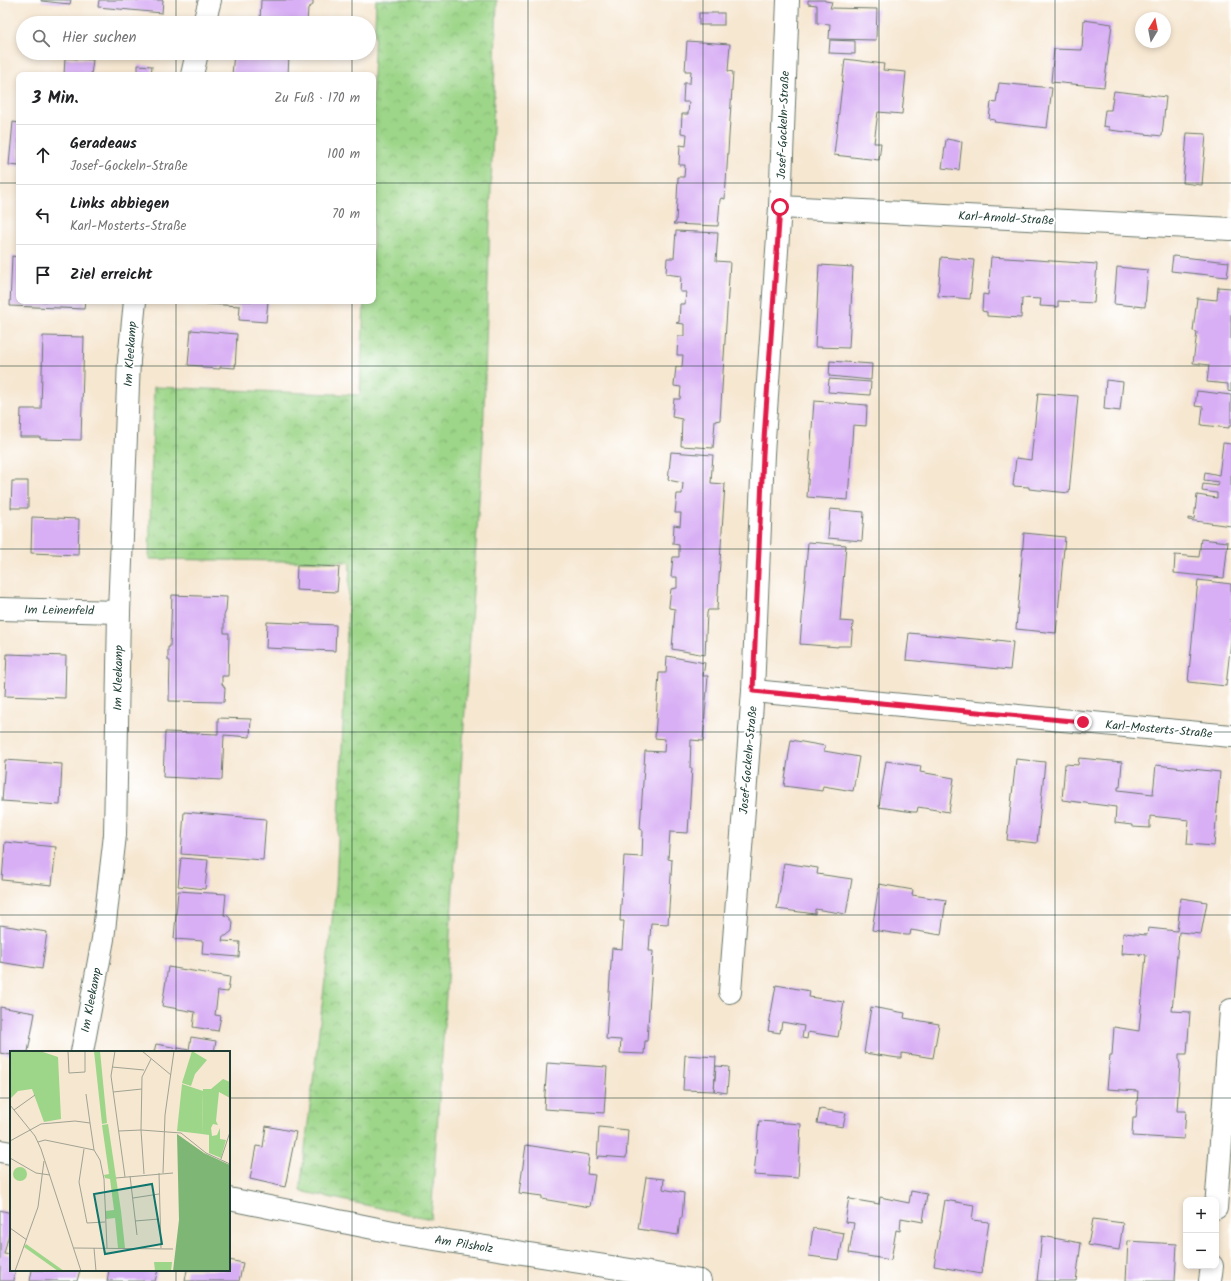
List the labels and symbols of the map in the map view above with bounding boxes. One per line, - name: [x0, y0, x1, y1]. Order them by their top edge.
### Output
- north arrow: [1135, 12, 1171, 48]
- street label: Josef-Gockeln-Straße: [772, 70, 795, 180]
- route start: [771, 198, 789, 216]
- street label: Karl-Arnold-Straße: [958, 207, 1055, 231]
- street label: Im Kleekamp: [119, 320, 142, 387]
- street label: Im Leinenfeld: [24, 600, 95, 621]
- street label: Im Kleekamp: [108, 645, 129, 711]
- street label: Josef-Gockeln-Straße: [734, 705, 763, 815]
- route end: [1074, 713, 1092, 731]
- street label: Karl-Mosterts-Straße: [1105, 715, 1214, 744]
- street label: Im Kleekamp: [76, 966, 107, 1034]
- inset map: [10, 1051, 230, 1271]
- street label: Am Pilsholz: [433, 1230, 495, 1259]

